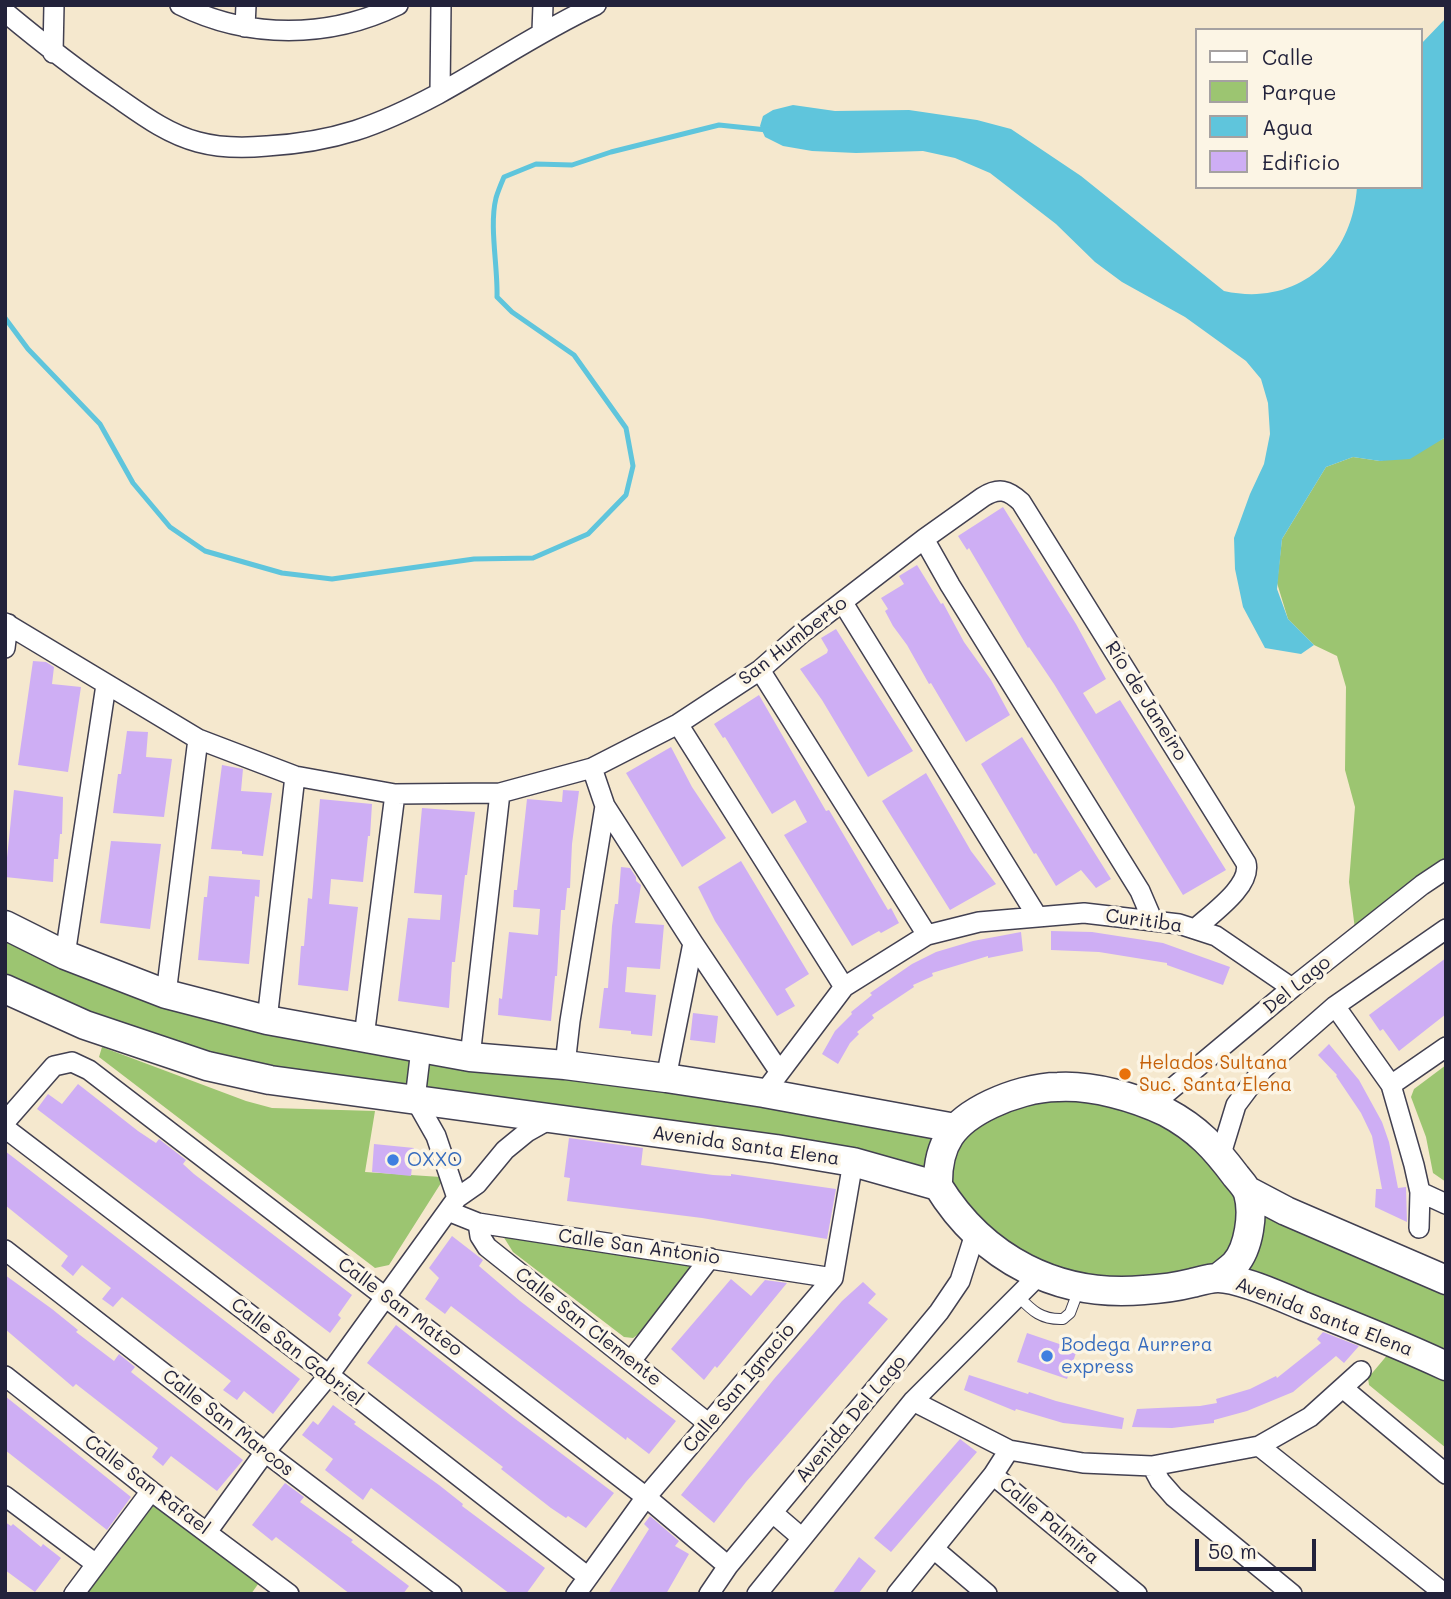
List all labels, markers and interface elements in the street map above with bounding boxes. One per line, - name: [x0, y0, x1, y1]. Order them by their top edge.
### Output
- legend: [1196, 28, 1423, 189]
- text: Calle: [1262, 43, 1314, 70]
- text: Parque: [1262, 78, 1336, 105]
- text: Agua: [1262, 113, 1313, 140]
- text: Edificio: [1262, 148, 1340, 175]
- street label: San Humberto: [734, 592, 852, 690]
- street label: Río de Janeiro: [1100, 637, 1192, 765]
- street label: Curitiba: [1104, 904, 1184, 938]
- street label: Del Lago: [1259, 951, 1335, 1019]
- place label: Helados Sultana Suc. Santa Elena: [1139, 1052, 1292, 1096]
- marker: Helados Sultana Suc. Santa Elena: [1117, 1066, 1133, 1082]
- street label: Avenida Santa Elena: [651, 1122, 841, 1170]
- place label: OXXO: [407, 1149, 462, 1171]
- marker: OXXO: [385, 1152, 401, 1168]
- street label: Calle San Antonio: [557, 1224, 721, 1270]
- street label: Calle San Mateo: [333, 1253, 467, 1361]
- street label: Calle San Clemente: [510, 1263, 666, 1391]
- street label: Avenida Santa Elena: [1232, 1273, 1416, 1361]
- street label: Calle San Gabriel: [226, 1293, 368, 1411]
- street label: Calle San Ignacio: [678, 1319, 800, 1457]
- place label: Bodega Aurrera express: [1061, 1334, 1213, 1378]
- marker: Bodega Aurrera express: [1039, 1348, 1055, 1364]
- street label: Avenida Del Lago: [791, 1351, 911, 1487]
- street label: Calle San Marcos: [158, 1365, 298, 1481]
- street label: Calle San Rafael: [80, 1430, 214, 1540]
- street label: Calle Palmira: [994, 1473, 1104, 1569]
- scale bar: [1199, 1526, 1320, 1570]
- text: 50 m: [1208, 1537, 1257, 1564]

